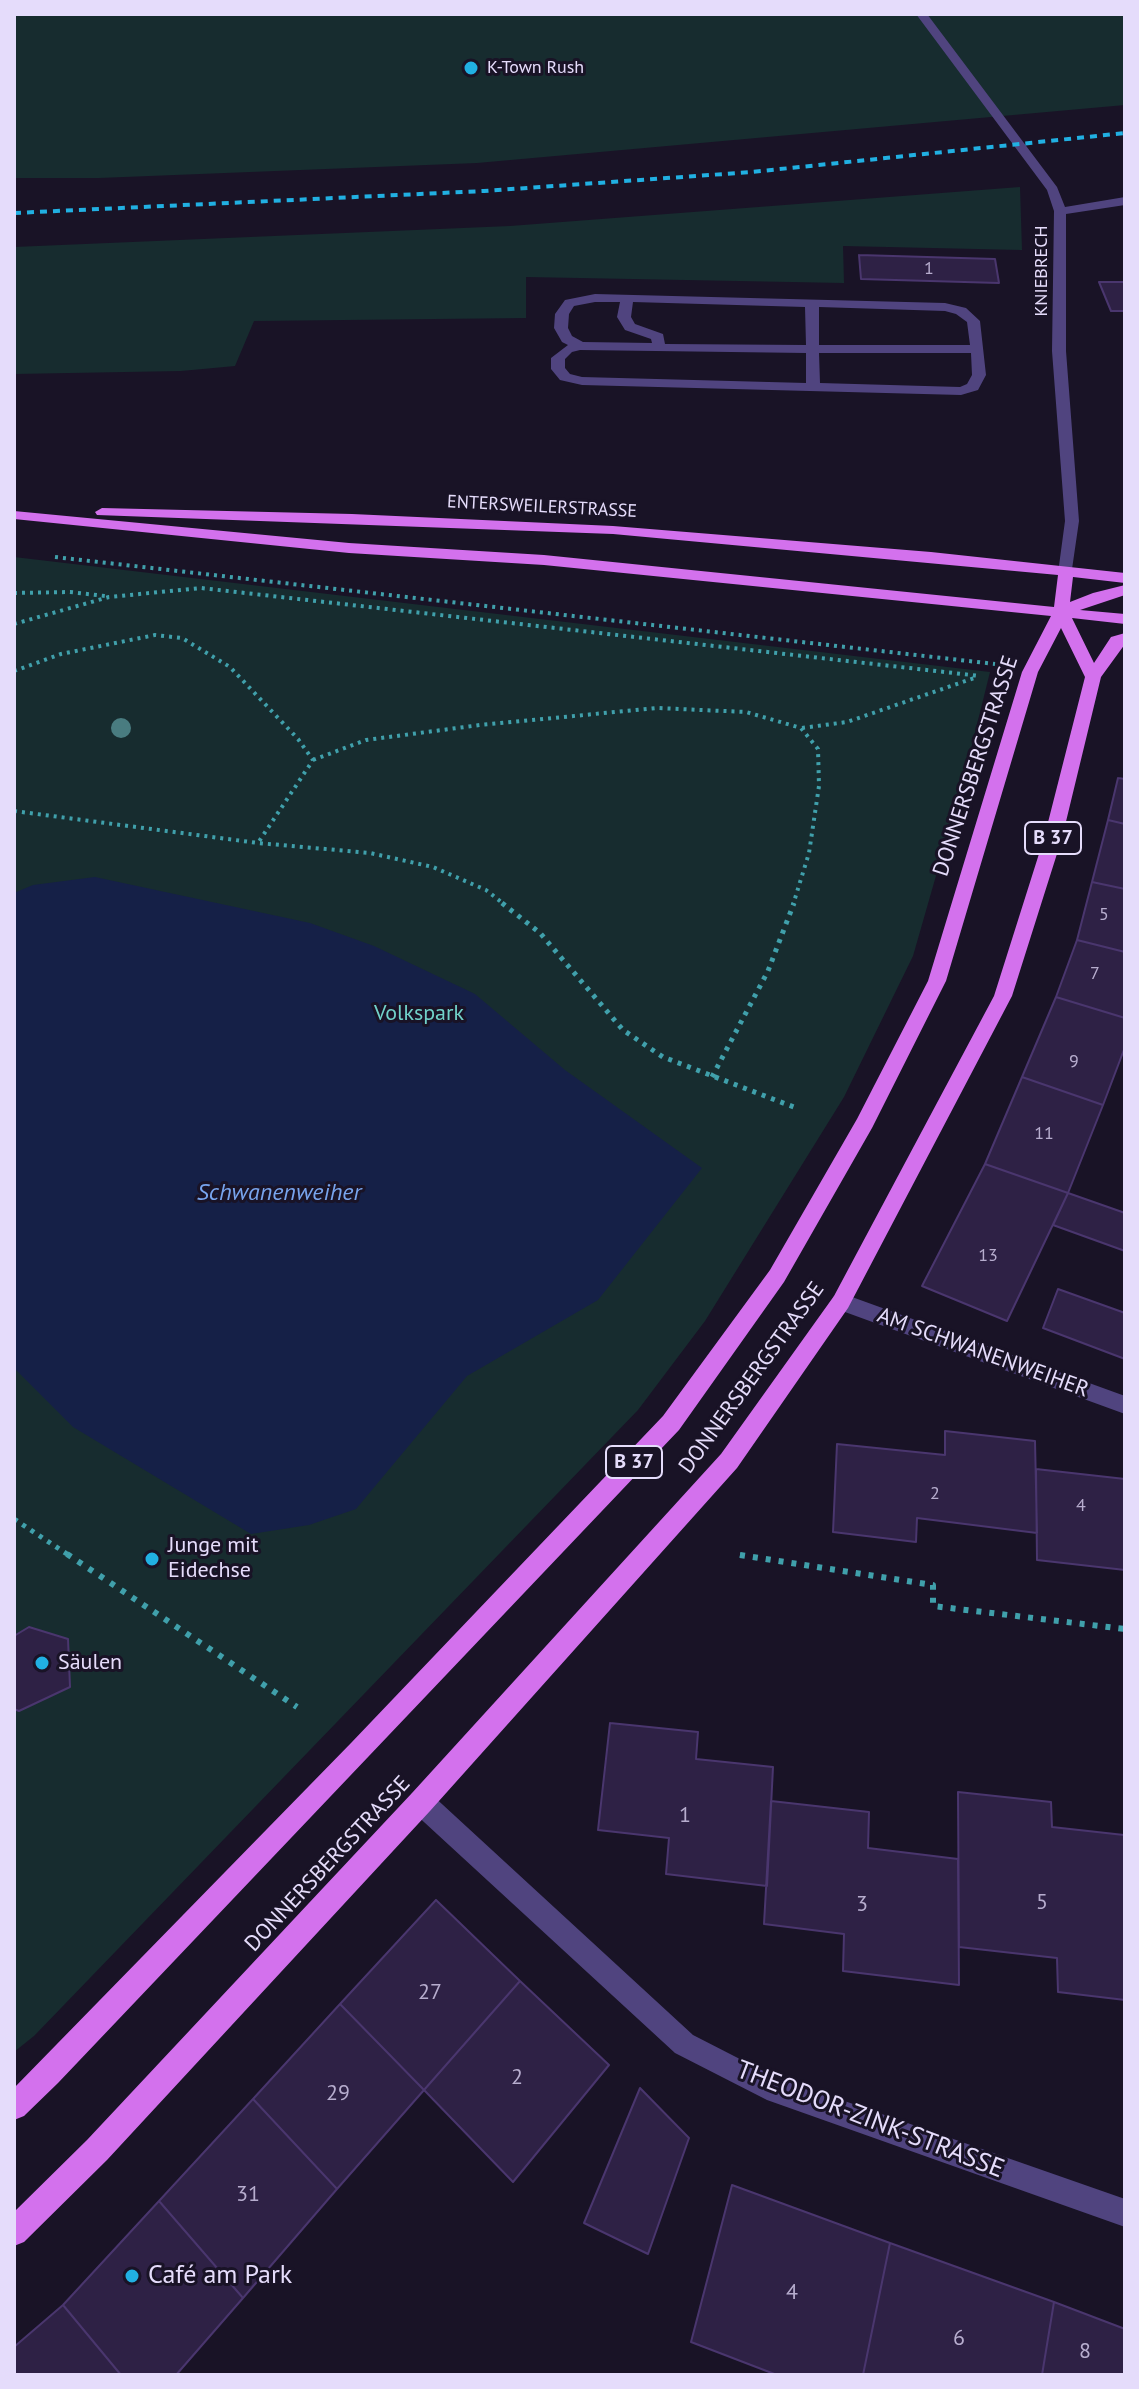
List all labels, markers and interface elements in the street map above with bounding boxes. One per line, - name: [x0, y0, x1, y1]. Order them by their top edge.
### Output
- place label: K-Town Rush: [487, 57, 584, 79]
- marker: K-Town Rush: [462, 59, 480, 77]
- street label: KNIEBRECH: [1031, 225, 1053, 317]
- house number: 1: [924, 258, 934, 280]
- street label: ENTERSWEILERSTRASSE: [446, 491, 638, 523]
- street label: DONNERSBERGSTRASSE: [928, 652, 1024, 880]
- road number: B 37: [1025, 822, 1081, 854]
- house number: 5: [1099, 904, 1109, 926]
- house number: 7: [1090, 963, 1100, 985]
- park label: Volkspark: [374, 1001, 464, 1027]
- house number: 9: [1069, 1051, 1079, 1073]
- house number: 11: [1034, 1123, 1054, 1145]
- water label: Schwanenweiher: [197, 1179, 361, 1207]
- house number: 13: [978, 1245, 998, 1267]
- street label: DONNERSBERGSTRASSE: [674, 1277, 830, 1479]
- street label: AM SCHWANENWEIHER: [874, 1302, 1092, 1404]
- road number: B 37: [606, 1446, 662, 1478]
- house number: 2: [930, 1483, 940, 1505]
- house number: 4: [1076, 1495, 1086, 1517]
- place label: Junge mit Eidechse: [168, 1533, 258, 1584]
- marker: Junge mit Eidechse: [143, 1550, 161, 1568]
- place label: Säulen: [58, 1650, 122, 1676]
- marker: Säulen: [33, 1654, 51, 1672]
- street label: DONNERSBERGSTRASSE: [240, 1771, 416, 1957]
- house number: 1: [679, 1803, 691, 1829]
- house number: 5: [1036, 1890, 1048, 1916]
- house number: 3: [856, 1892, 868, 1918]
- house number: 27: [418, 1980, 442, 2006]
- street label: THEODOR-ZINK-STRASSE: [732, 2055, 1008, 2185]
- house number: 2: [511, 2065, 523, 2091]
- house number: 29: [326, 2081, 350, 2107]
- house number: 31: [236, 2182, 260, 2208]
- place label: Café am Park: [148, 2260, 292, 2292]
- marker: Café am Park: [123, 2267, 141, 2285]
- house number: 4: [786, 2280, 798, 2306]
- house number: 6: [953, 2326, 965, 2352]
- house number: 8: [1079, 2339, 1091, 2365]

